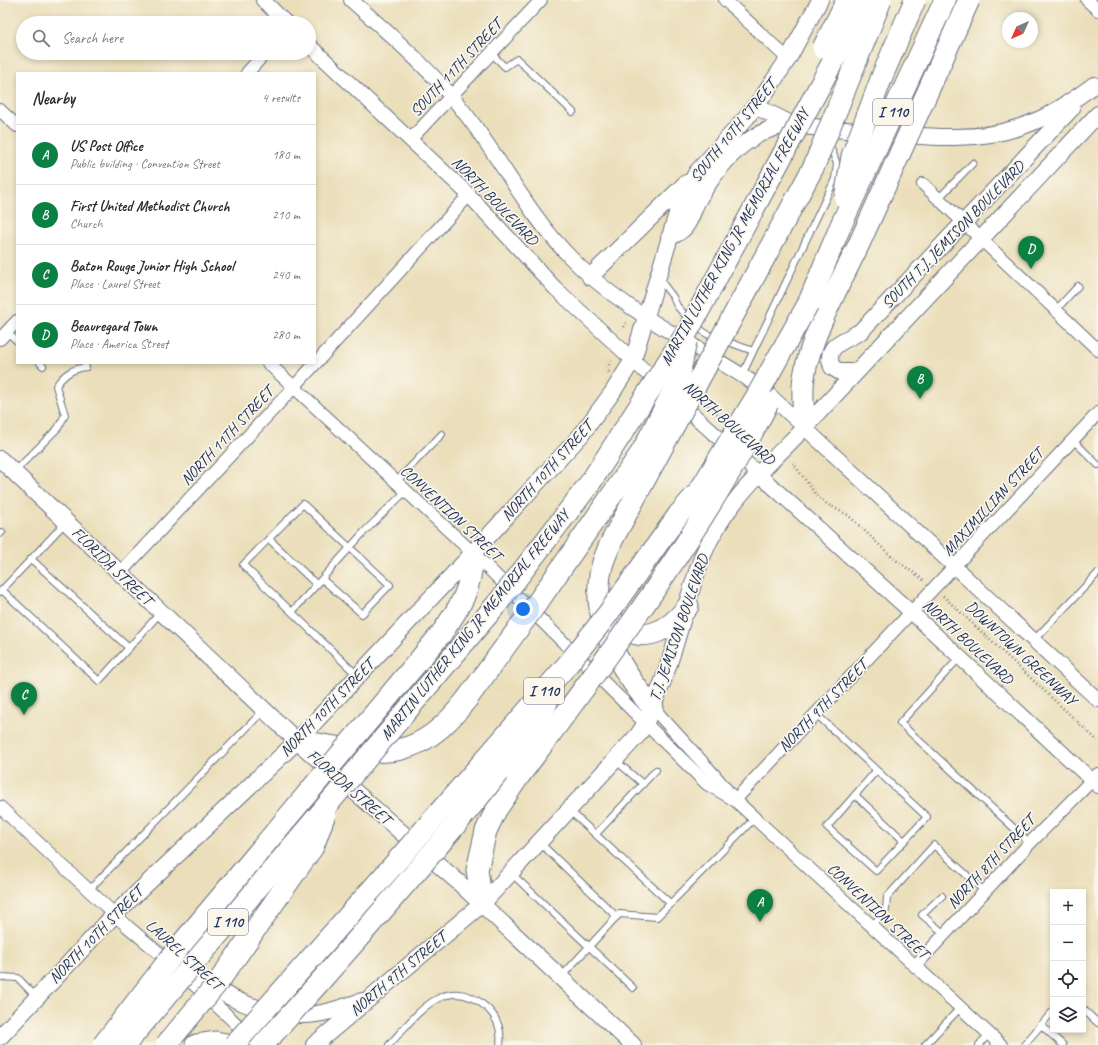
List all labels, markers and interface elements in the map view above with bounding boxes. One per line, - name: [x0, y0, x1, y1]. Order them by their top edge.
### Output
- street label: SOUTH 11TH STREET: [406, 12, 509, 121]
- north arrow: [1002, 12, 1038, 48]
- search box: [16, 16, 316, 60]
- icon: search: [30, 27, 52, 49]
- text: Search here: [62, 29, 123, 48]
- street label: SOUTH 10TH STREET: [686, 72, 783, 186]
- text: Nearby: [32, 88, 75, 109]
- text: 4 results: [262, 90, 300, 106]
- road number: I 110: [873, 99, 913, 125]
- street label: MARTIN LUTHER KING JR MEMORIAL FREEWAY: [656, 103, 815, 369]
- text: US Post Office: [70, 137, 142, 156]
- text: A: [42, 147, 48, 163]
- text: 180 m: [272, 147, 300, 163]
- street label: NORTH BOULEVARD: [447, 152, 544, 251]
- text: Public building · Convention Street: [70, 156, 220, 172]
- street label: SOUTH T.J. JEMISON BOULEVARD: [877, 156, 1030, 313]
- text: First United Methodist Church: [70, 197, 230, 216]
- text: B: [42, 207, 48, 223]
- text: 210 m: [272, 207, 300, 223]
- text: Church: [70, 216, 103, 232]
- pin: D: [1018, 236, 1044, 269]
- text: Baton Rouge Junior High School: [70, 257, 234, 276]
- text: C: [42, 267, 48, 283]
- text: 240 m: [272, 267, 300, 283]
- text: Place · Laurel Street: [70, 276, 160, 292]
- text: Beauregard Town: [70, 317, 157, 336]
- text: D: [41, 327, 49, 343]
- text: 280 m: [272, 327, 300, 343]
- text: Place · America Street: [70, 336, 168, 352]
- pin: B: [907, 366, 933, 399]
- street label: NORTH BOULEVARD: [679, 377, 780, 470]
- street label: NORTH 11TH STREET: [176, 379, 281, 489]
- street label: NORTH 10TH STREET: [497, 413, 600, 525]
- street label: MAXIMILLIAN STREET: [938, 442, 1050, 560]
- street label: CONVENTION STREET: [396, 461, 509, 568]
- street label: MARTIN LUTHER KING JR MEMORIAL FREEWAY: [376, 504, 575, 744]
- street label: FLORIDA STREET: [68, 523, 159, 612]
- street label: T.J. JEMISON BOULEVARD: [645, 551, 714, 704]
- street label: NORTH BOULEVARD: [919, 595, 1019, 690]
- street label: DOWNTOWN GREENWAY: [961, 596, 1083, 712]
- your location: [513, 599, 533, 619]
- street label: NORTH 10TH STREET: [276, 652, 382, 761]
- street label: NORTH 9TH STREET: [774, 652, 875, 756]
- road number: I 110: [524, 678, 564, 704]
- pin: C: [11, 682, 37, 715]
- street label: FLORIDA STREET: [303, 745, 398, 831]
- street label: NORTH 8TH STREET: [943, 808, 1043, 913]
- street label: CONVENTION STREET: [823, 859, 936, 966]
- street label: NORTH 10TH STREET: [45, 879, 151, 988]
- pin: A: [747, 889, 773, 922]
- map controls: [1050, 889, 1086, 1033]
- button: +: [1050, 889, 1086, 925]
- road number: I 110: [208, 909, 248, 935]
- street label: LAUREL STREET: [142, 915, 229, 997]
- street label: NORTH 9TH STREET: [346, 925, 454, 1020]
- button: −: [1050, 925, 1086, 961]
- button: locate: [1050, 961, 1086, 997]
- button: layers: [1050, 997, 1086, 1033]

